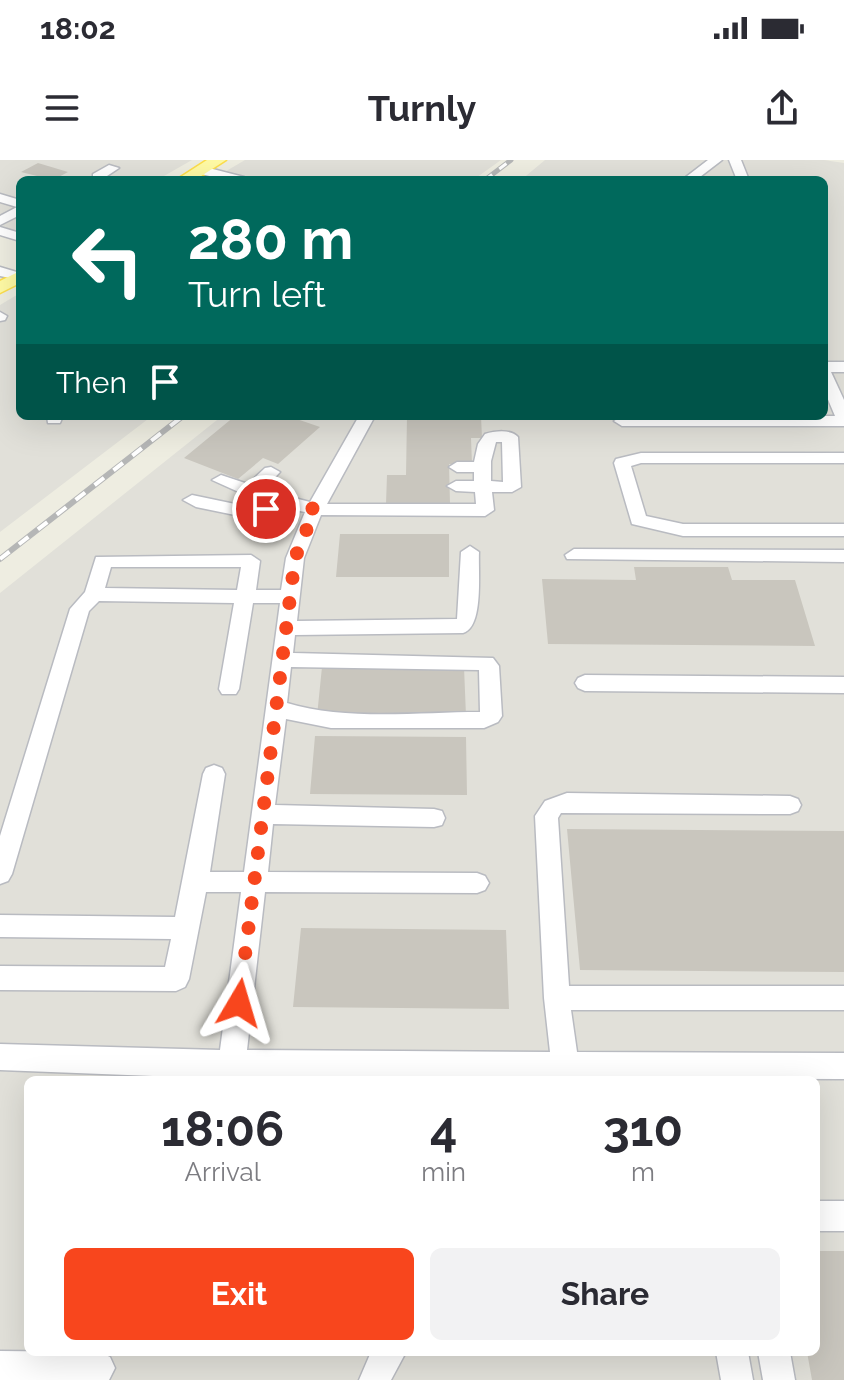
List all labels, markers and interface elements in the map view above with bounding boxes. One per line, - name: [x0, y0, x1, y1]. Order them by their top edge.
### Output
- text: 18:02: [40, 11, 116, 46]
- icon: menu: [40, 86, 84, 130]
- icon: share: [760, 86, 804, 130]
- text: Turnly: [368, 87, 476, 129]
- text: 280 m: [188, 206, 353, 272]
- icon: left: [56, 208, 160, 312]
- text: Turn left: [188, 273, 326, 315]
- icon: arrive: [143, 360, 187, 404]
- text: Then: [56, 365, 127, 400]
- pin: [232, 475, 300, 543]
- icon: arrive: [244, 487, 288, 531]
- position arrow: [197, 961, 281, 1045]
- text: 18:06: [161, 1101, 284, 1157]
- text: 4: [430, 1101, 457, 1157]
- text: 310: [603, 1101, 683, 1157]
- text: Arrival: [184, 1157, 261, 1187]
- text: min: [421, 1157, 466, 1187]
- text: m: [631, 1157, 655, 1187]
- button: Exit: [64, 1248, 414, 1340]
- button: Share: [430, 1248, 780, 1340]

